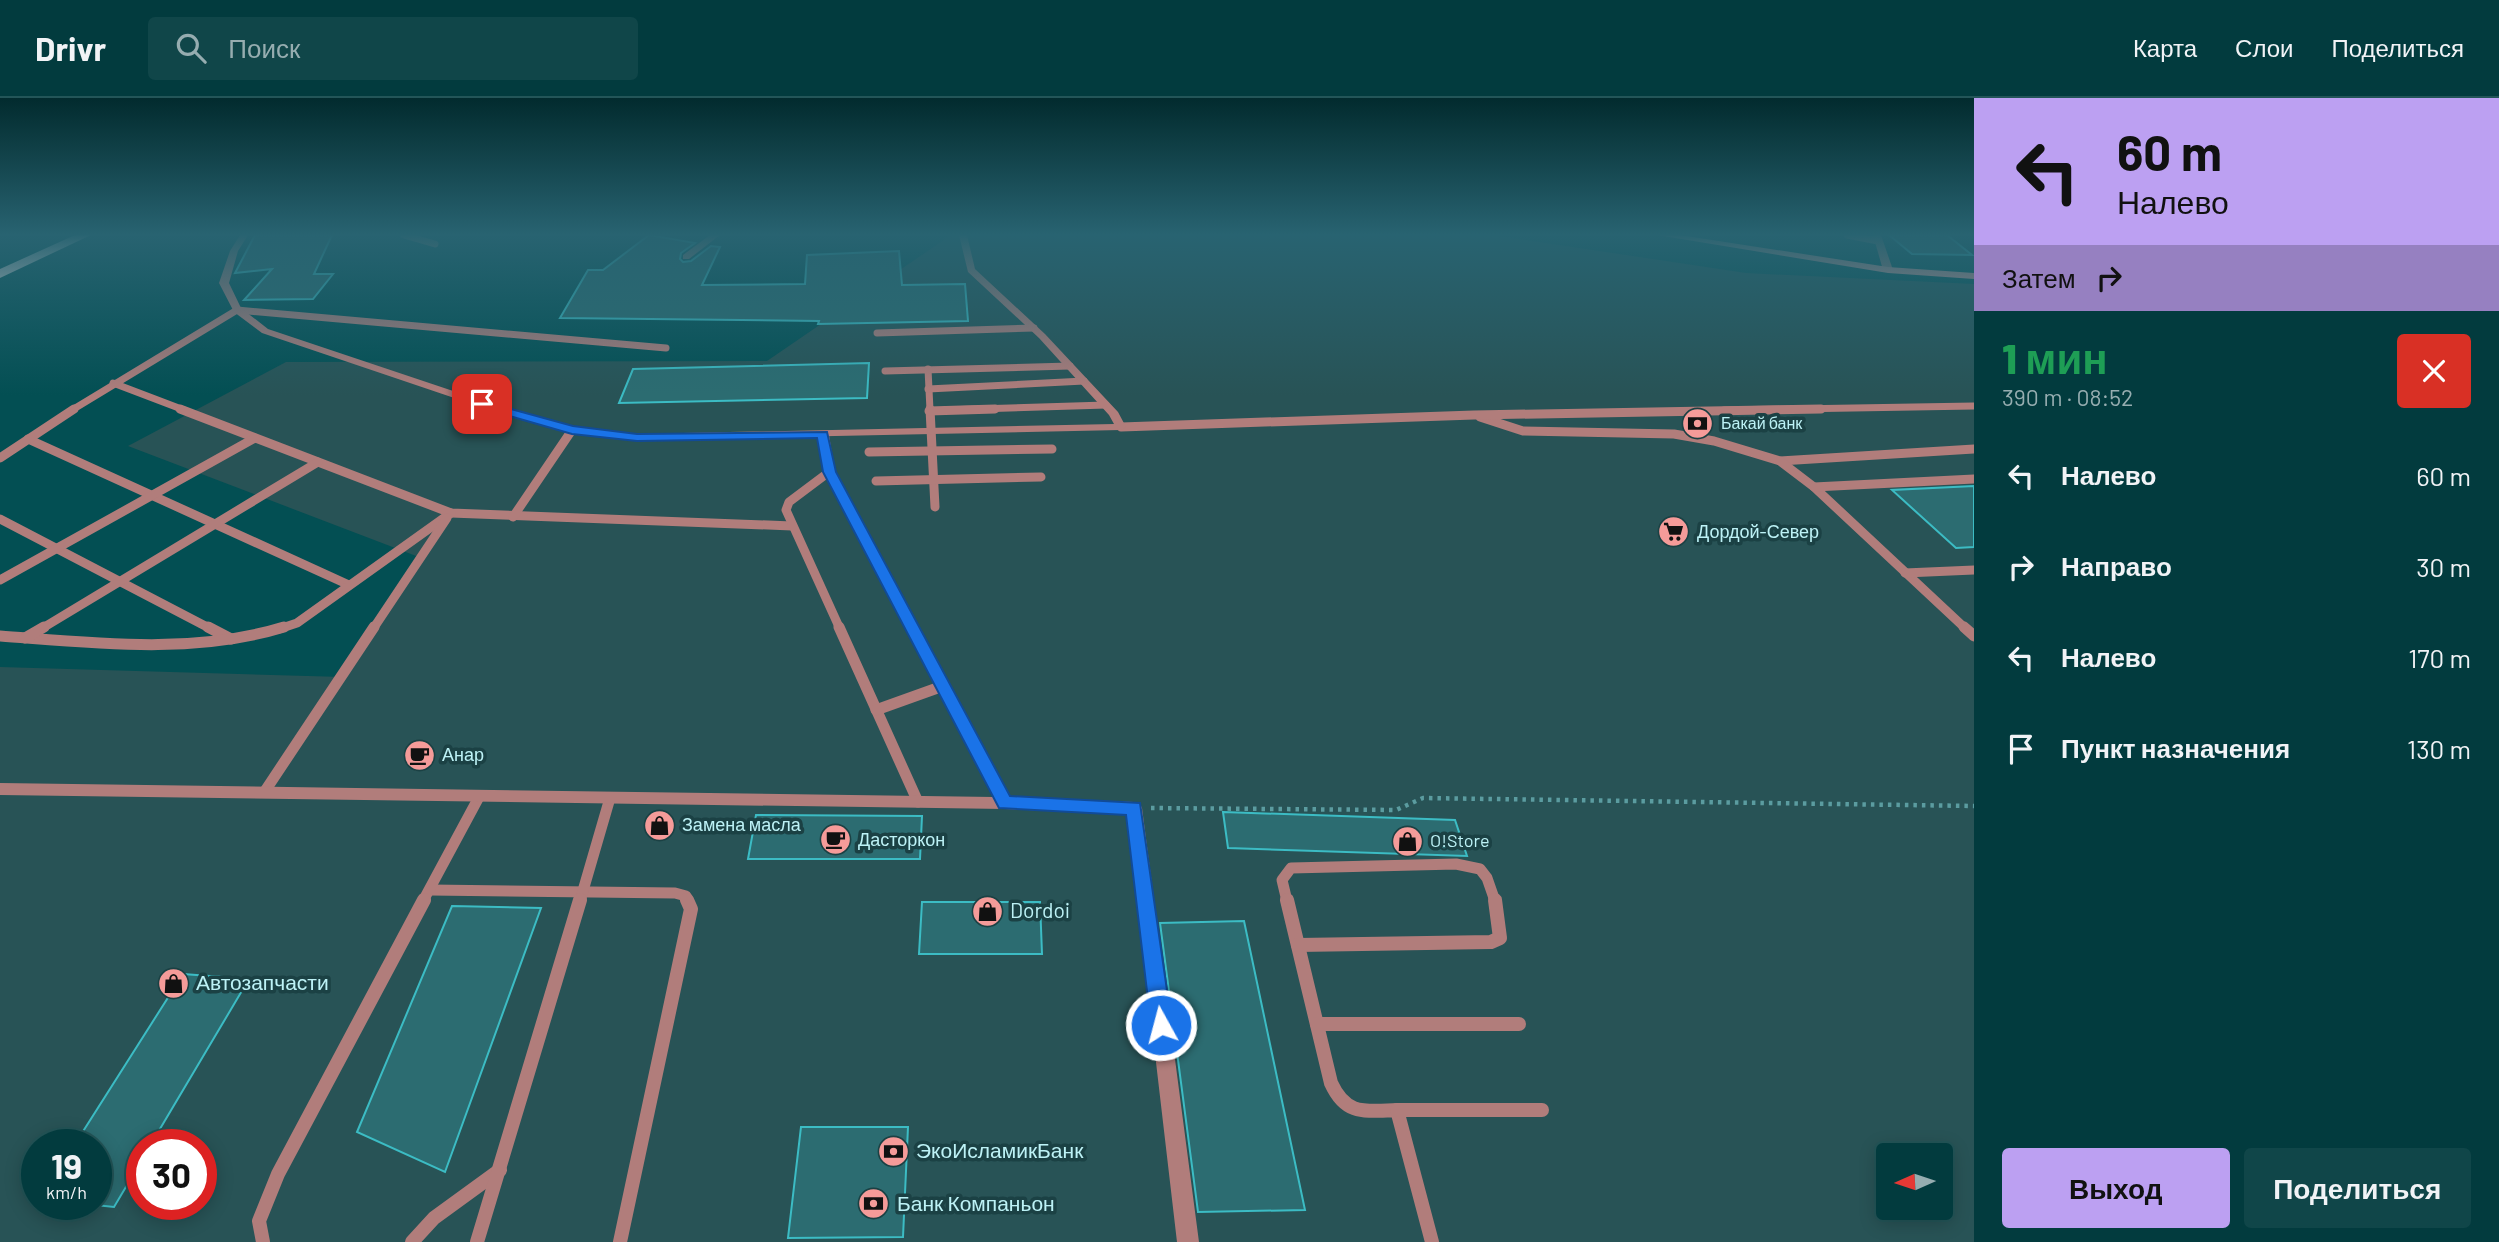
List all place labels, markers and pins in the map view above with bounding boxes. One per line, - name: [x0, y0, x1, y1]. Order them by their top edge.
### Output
- pin: [452, 374, 512, 434]
- bank icon: Бакай банк: [1681, 406, 1715, 440]
- place label: Бакай банк: [1721, 413, 1803, 432]
- supermarket icon: Дордой-Север: [1657, 515, 1691, 549]
- place label: Дордой-Север: [1697, 520, 1819, 542]
- cafe icon: Анар: [402, 738, 436, 772]
- place label: Анар: [442, 743, 484, 765]
- shop icon: Замена масла: [642, 808, 676, 842]
- place label: Замена масла: [682, 813, 802, 835]
- cafe icon: Дасторкон: [818, 823, 852, 857]
- shop icon: O!Store: [1390, 824, 1424, 858]
- place label: Дасторкон: [858, 828, 945, 850]
- place label: O!Store: [1430, 829, 1490, 851]
- shop icon: Dordoi: [970, 894, 1004, 928]
- place label: Dordoi: [1010, 897, 1070, 922]
- shop icon: Автозапчасти: [156, 966, 190, 1000]
- place label: Автозапчасти: [196, 969, 329, 994]
- bank icon: ЭкоИсламикБанк: [876, 1134, 910, 1168]
- place label: ЭкоИсламикБанк: [916, 1137, 1084, 1162]
- bank icon: Банк Компаньон: [857, 1187, 891, 1221]
- place label: Банк Компаньон: [897, 1190, 1055, 1215]

